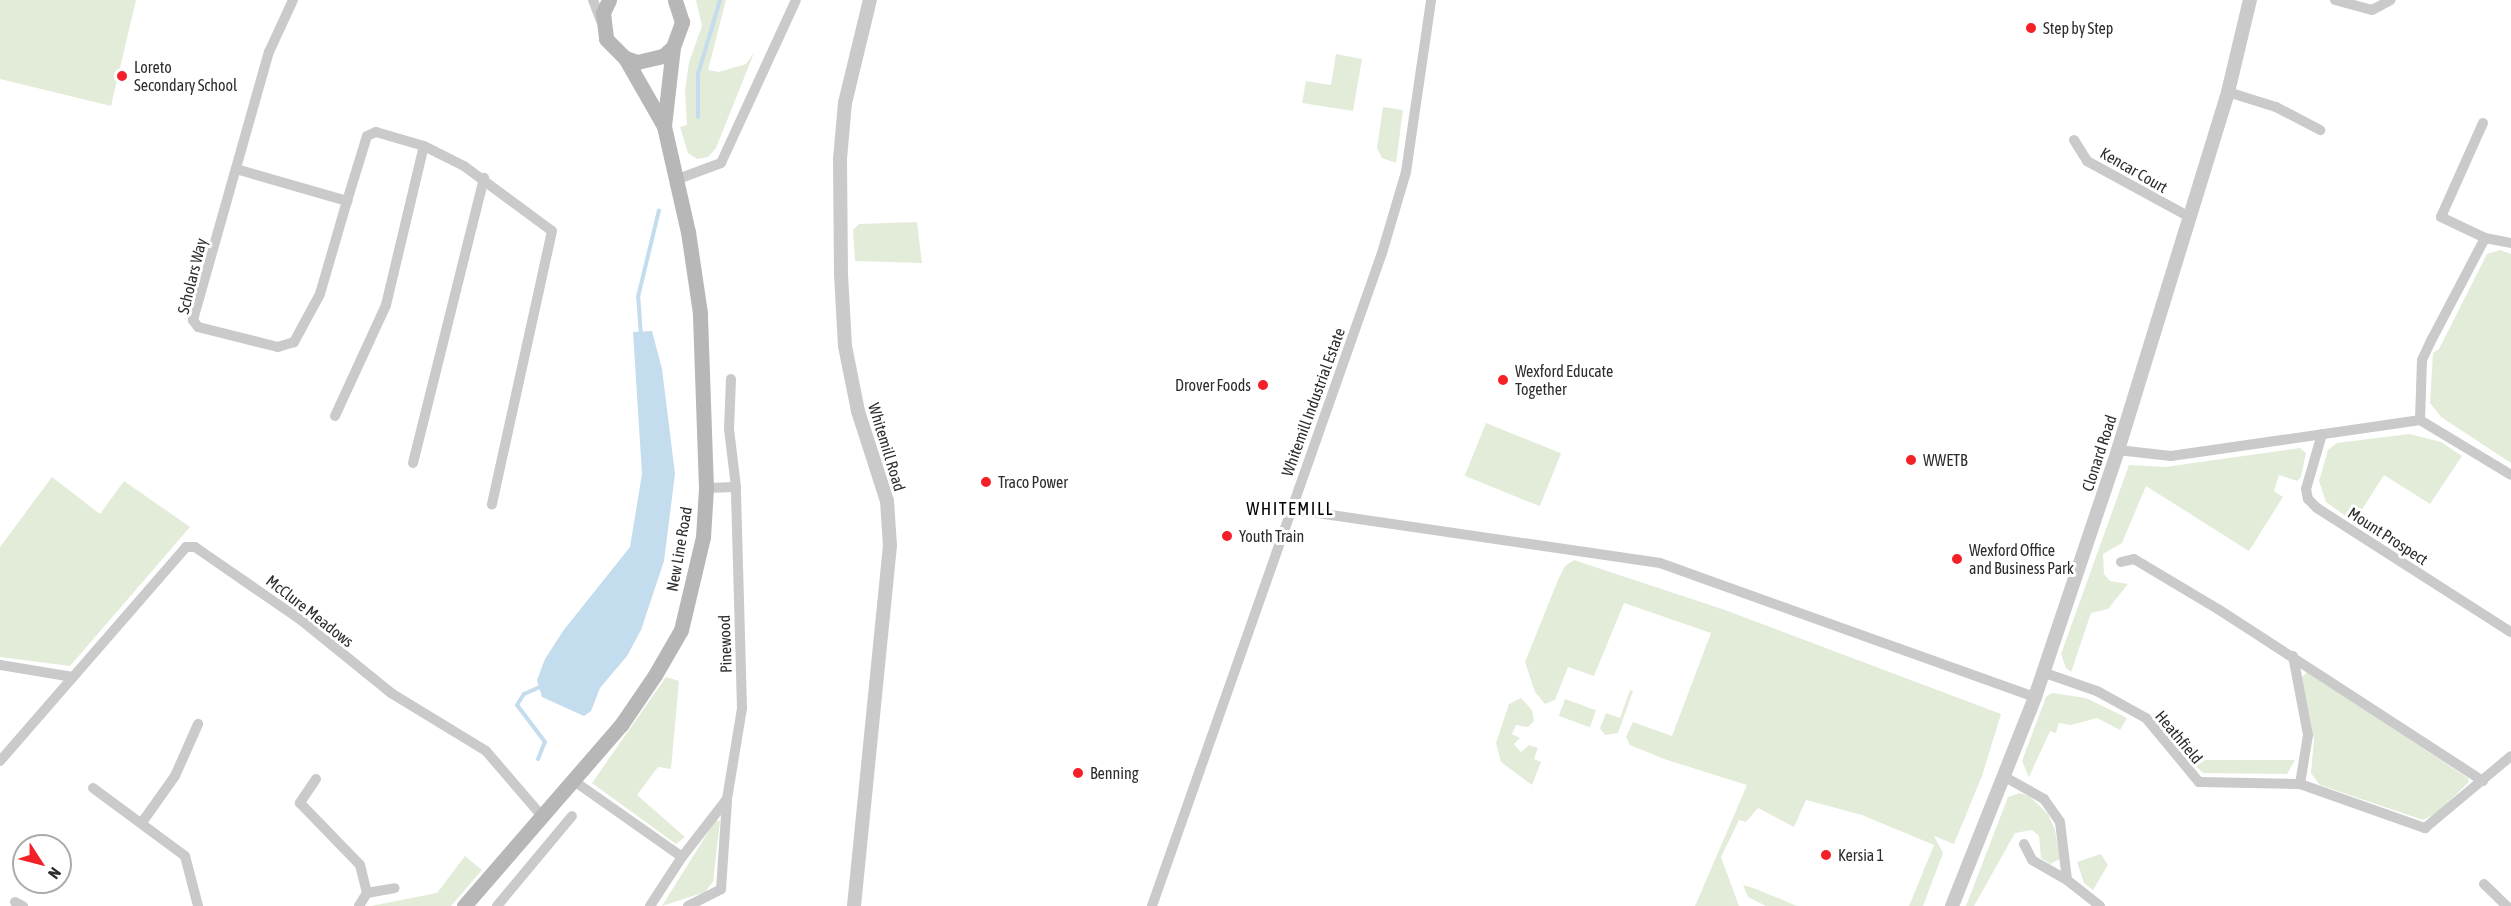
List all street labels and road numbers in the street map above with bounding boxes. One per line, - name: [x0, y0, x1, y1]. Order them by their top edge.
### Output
- street label: Kencar Court: [2097, 143, 2171, 197]
- street label: Scholars Way: [173, 236, 211, 316]
- street label: Whitemill Industrial Estate: [1277, 325, 1349, 479]
- street label: Whitemill Road: [864, 401, 910, 493]
- street label: Clonard Road: [2078, 412, 2120, 494]
- street label: Mount Prospect: [2344, 503, 2432, 569]
- street label: New Line Road: [662, 505, 696, 593]
- street label: McClure Meadows: [263, 571, 357, 651]
- street label: Pinewood: [714, 615, 736, 673]
- street label: Heathfield: [2151, 707, 2207, 767]

